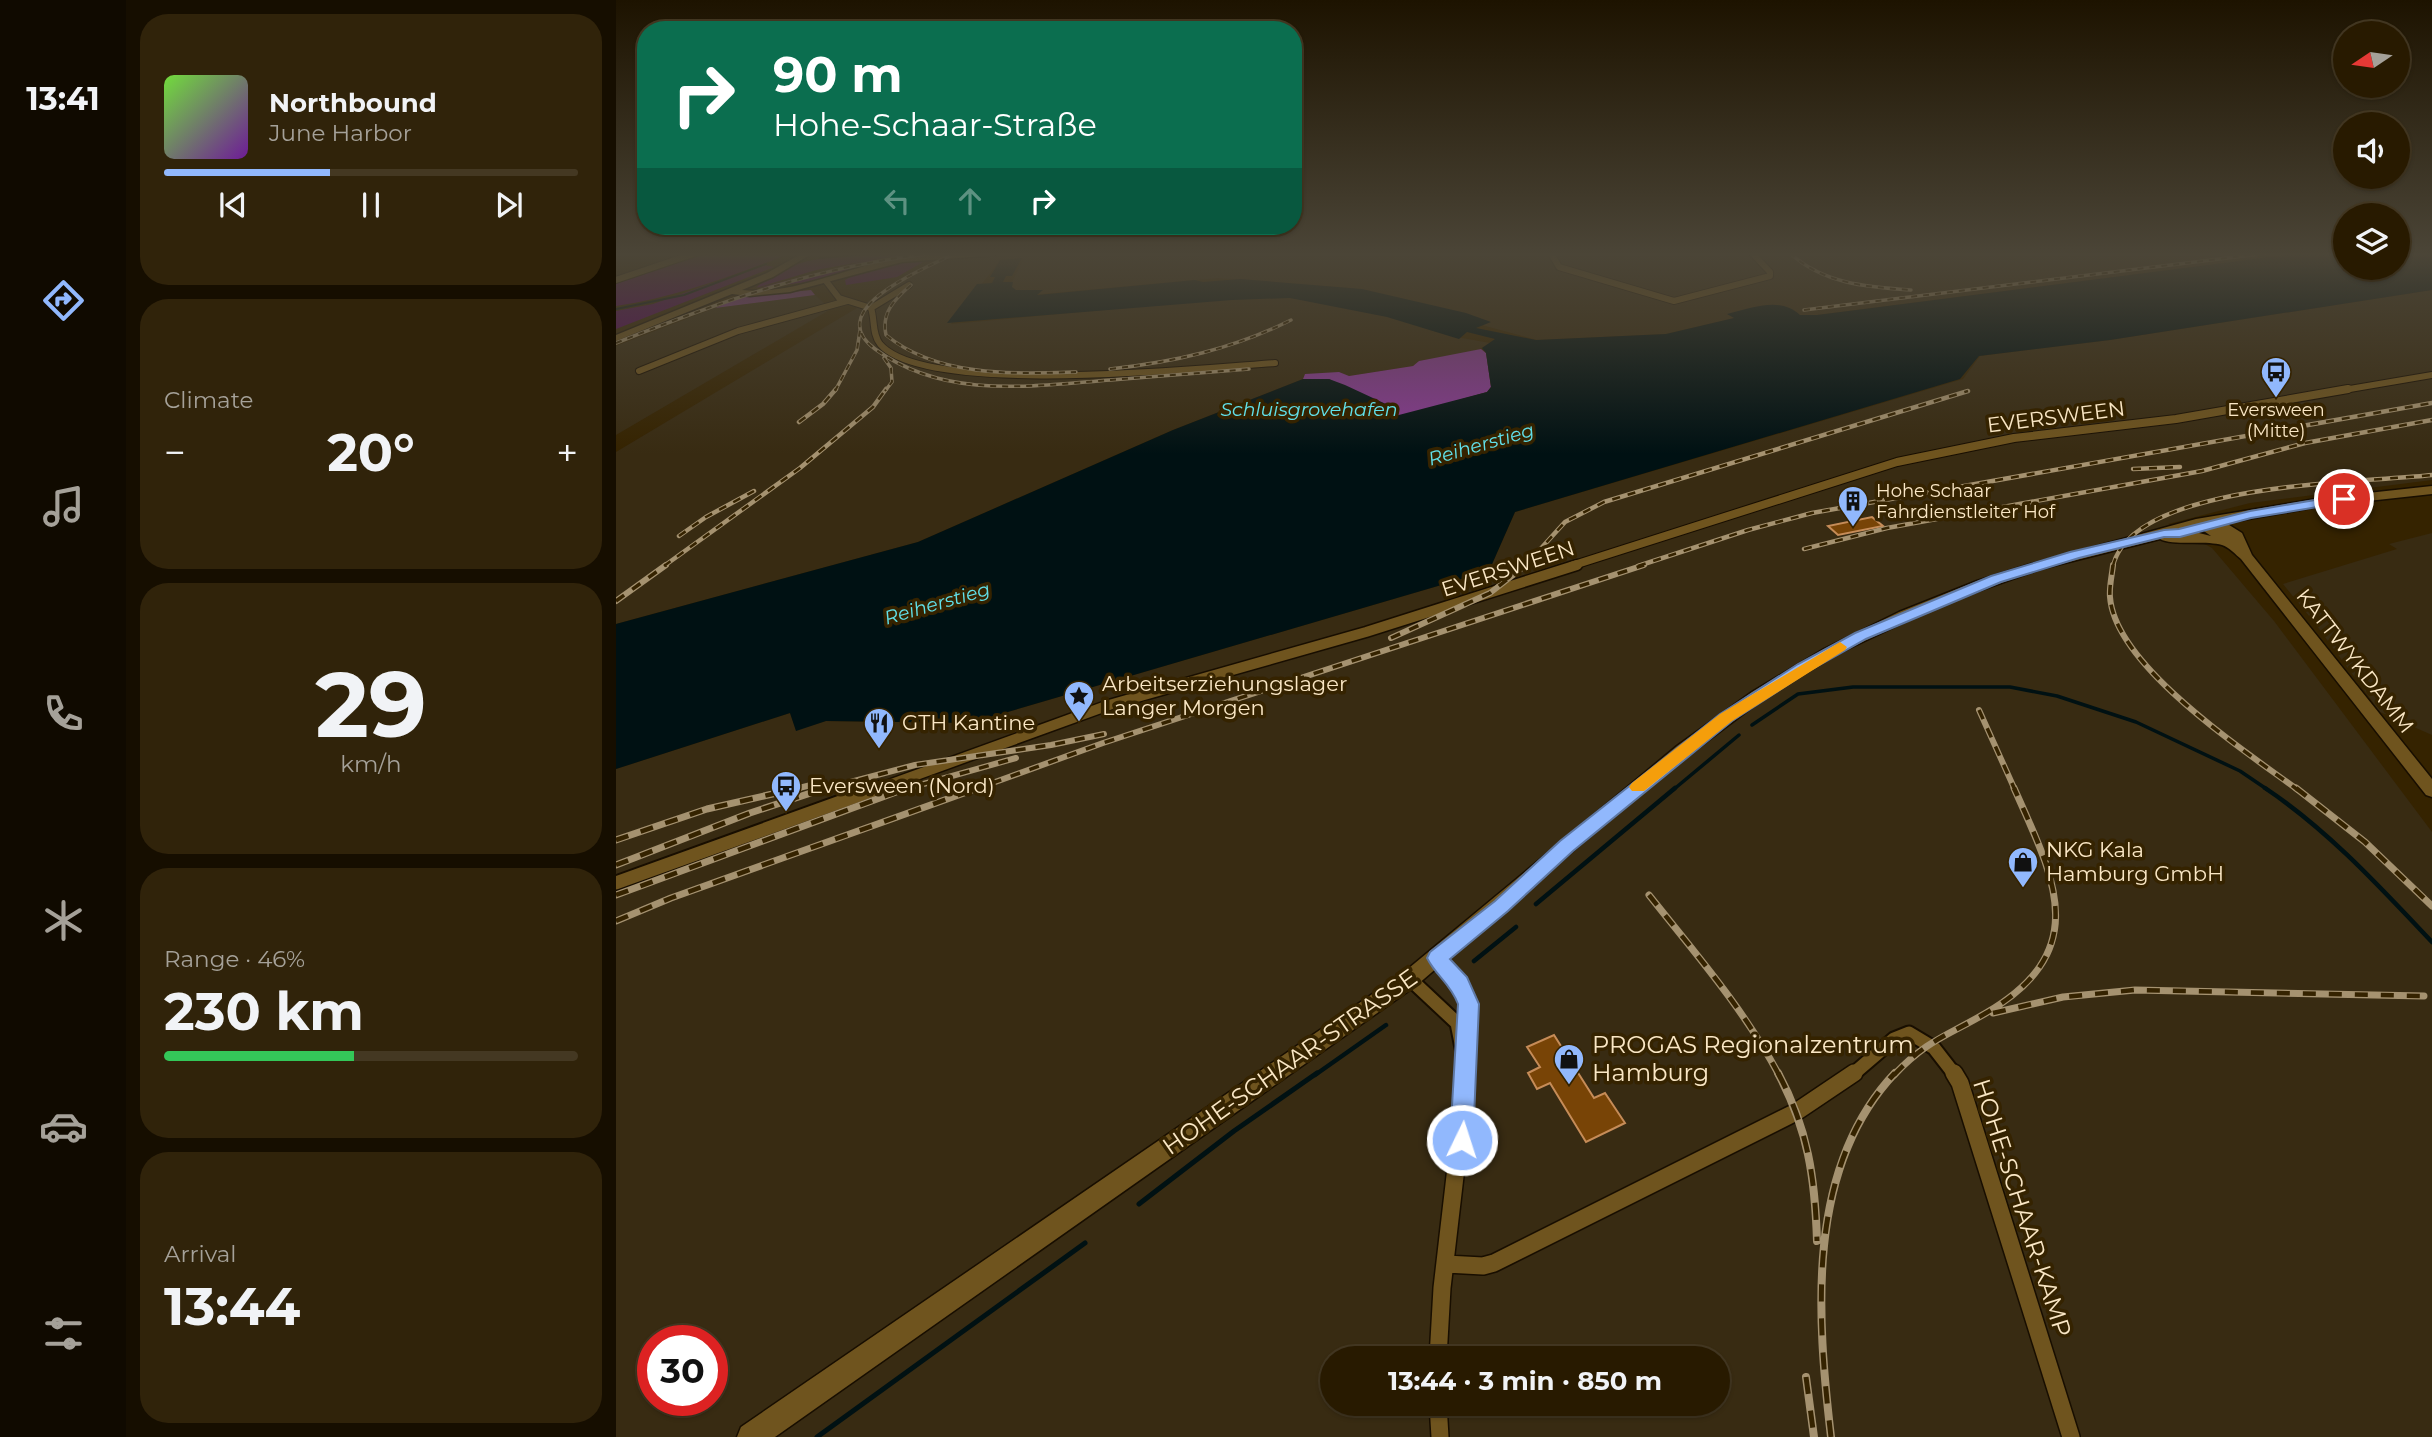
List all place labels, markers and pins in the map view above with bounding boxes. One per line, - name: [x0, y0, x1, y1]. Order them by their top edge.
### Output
- bus stop icon: Eversween (Mitte): [2259, 355, 2293, 399]
- place label: Eversween (Mitte): [2227, 399, 2325, 442]
- pin: [2314, 469, 2374, 529]
- place label: Hohe Schaar Fahrdienstleiter Hof: [1876, 480, 2056, 523]
- building icon: Hohe Schaar Fahrdienstleiter Hof: [1836, 484, 1870, 528]
- place label: Arbeitserziehungslager Langer Morgen: [1102, 671, 1347, 720]
- place icon: Arbeitserziehungslager Langer Morgen: [1062, 679, 1096, 723]
- restaurant icon: GTH Kantine: [862, 706, 896, 750]
- place label: GTH Kantine: [902, 710, 1035, 735]
- bus stop icon: Eversween (Nord): [769, 769, 803, 813]
- place label: Eversween (Nord): [809, 773, 995, 798]
- place label: NKG Kala Hamburg GmbH: [2046, 837, 2224, 886]
- shop icon: NKG Kala Hamburg GmbH: [2006, 845, 2040, 889]
- place label: PROGAS Regionalzentrum Hamburg: [1592, 1030, 1914, 1087]
- shop icon: PROGAS Regionalzentrum Hamburg: [1552, 1042, 1586, 1086]

